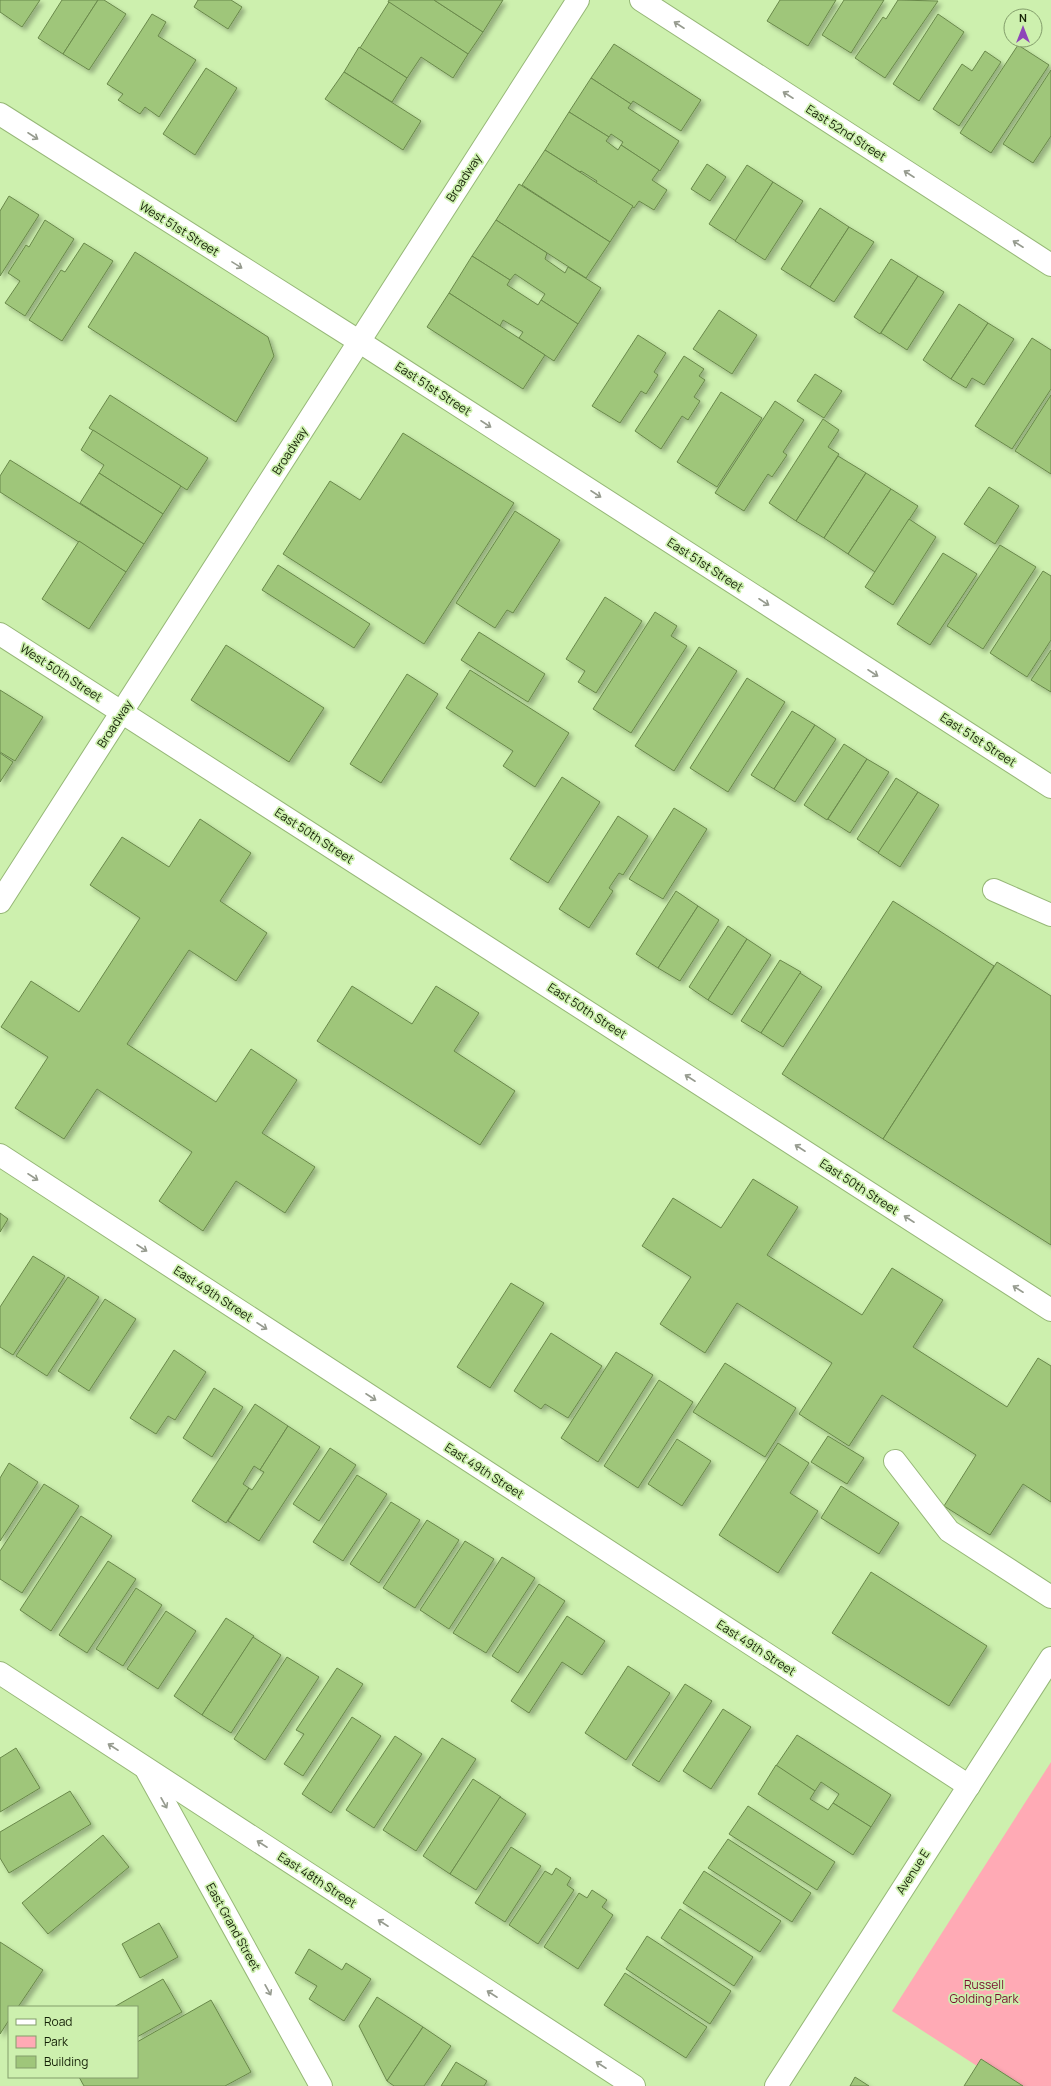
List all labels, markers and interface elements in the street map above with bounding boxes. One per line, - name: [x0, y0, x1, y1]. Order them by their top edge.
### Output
- north arrow: [1003, 8, 1043, 48]
- text: N: [1019, 10, 1027, 25]
- one-way arrow: [674, 21, 685, 29]
- one-way arrow: [782, 91, 794, 99]
- street label: East 52nd Street: [803, 100, 890, 165]
- one-way arrow: [27, 132, 39, 140]
- street label: Broadway: [442, 150, 486, 205]
- one-way arrow: [903, 169, 915, 177]
- street label: West 51st Street: [136, 197, 223, 260]
- one-way arrow: [1013, 240, 1024, 248]
- one-way arrow: [231, 262, 243, 270]
- street label: East 51st Street: [392, 358, 475, 420]
- one-way arrow: [481, 420, 492, 428]
- street label: Broadway: [268, 423, 312, 478]
- one-way arrow: [590, 491, 602, 499]
- street label: East 51st Street: [664, 534, 747, 596]
- one-way arrow: [758, 599, 770, 607]
- street label: West 50th Street: [17, 640, 106, 706]
- one-way arrow: [868, 669, 879, 677]
- street label: Broadway: [93, 696, 137, 751]
- street label: East 51st Street: [937, 709, 1020, 771]
- street label: East 50th Street: [272, 804, 357, 868]
- street label: East 50th Street: [545, 979, 630, 1043]
- one-way arrow: [685, 1074, 696, 1082]
- one-way arrow: [794, 1144, 805, 1153]
- street label: East 50th Street: [817, 1155, 902, 1219]
- one-way arrow: [27, 1173, 39, 1181]
- one-way arrow: [904, 1215, 915, 1223]
- one-way arrow: [136, 1243, 147, 1252]
- street label: East 49th Street: [170, 1262, 256, 1326]
- one-way arrow: [1013, 1285, 1024, 1293]
- one-way arrow: [256, 1322, 267, 1330]
- one-way arrow: [365, 1393, 376, 1401]
- street label: East 49th Street: [441, 1439, 527, 1503]
- street label: East 49th Street: [713, 1616, 799, 1680]
- one-way arrow: [108, 1743, 119, 1751]
- one-way arrow: [161, 1796, 169, 1808]
- one-way arrow: [257, 1840, 268, 1849]
- street label: Avenue E: [892, 1846, 933, 1897]
- street label: East 48th Street: [275, 1848, 360, 1911]
- street label: East Grand Street: [202, 1880, 265, 1974]
- one-way arrow: [378, 1919, 389, 1927]
- park label: Russell Golding Park: [950, 1976, 1019, 2007]
- one-way arrow: [264, 1984, 272, 1996]
- one-way arrow: [487, 1990, 498, 1998]
- legend: [8, 2006, 138, 2078]
- text: Road: [44, 2013, 72, 2030]
- text: Park: [44, 2033, 69, 2050]
- text: Building: [44, 2053, 88, 2070]
- one-way arrow: [596, 2061, 607, 2069]

